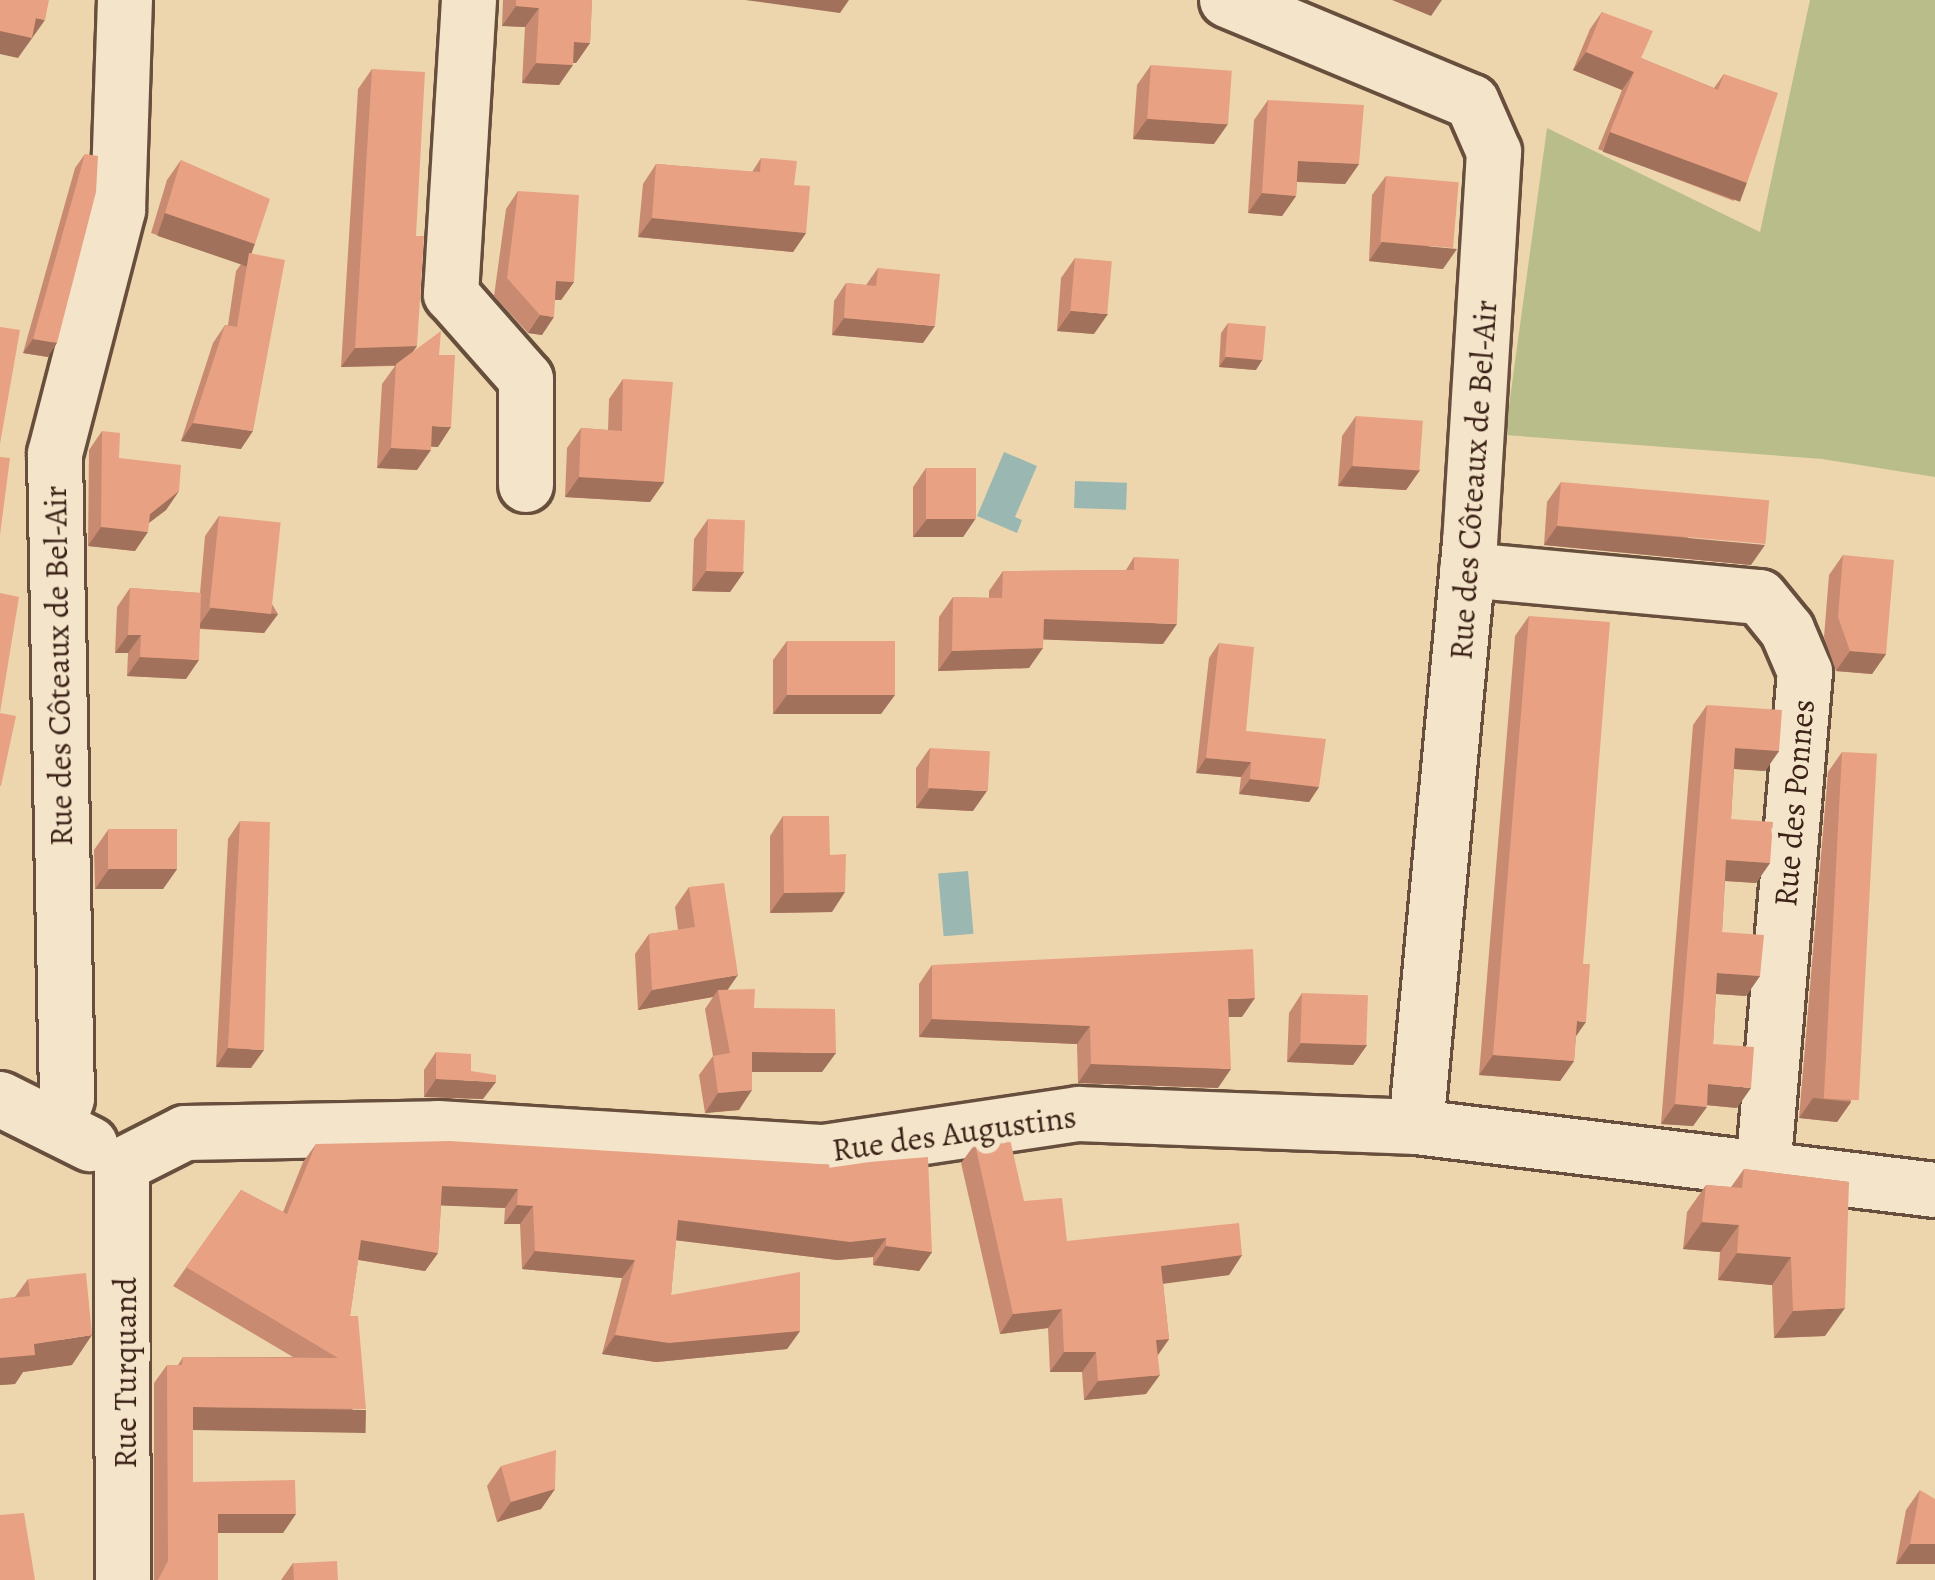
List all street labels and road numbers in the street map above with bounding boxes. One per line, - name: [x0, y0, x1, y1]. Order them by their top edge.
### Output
- street label: Rue des Côteaux de Bel-Air: [1441, 299, 1505, 661]
- street label: Rue des Côteaux de Bel-Air: [35, 485, 81, 847]
- street label: Rue des Ponnes: [1765, 698, 1823, 908]
- street label: Rue des Augustins: [829, 1096, 1079, 1170]
- street label: Rue Turquand: [105, 1277, 145, 1469]

